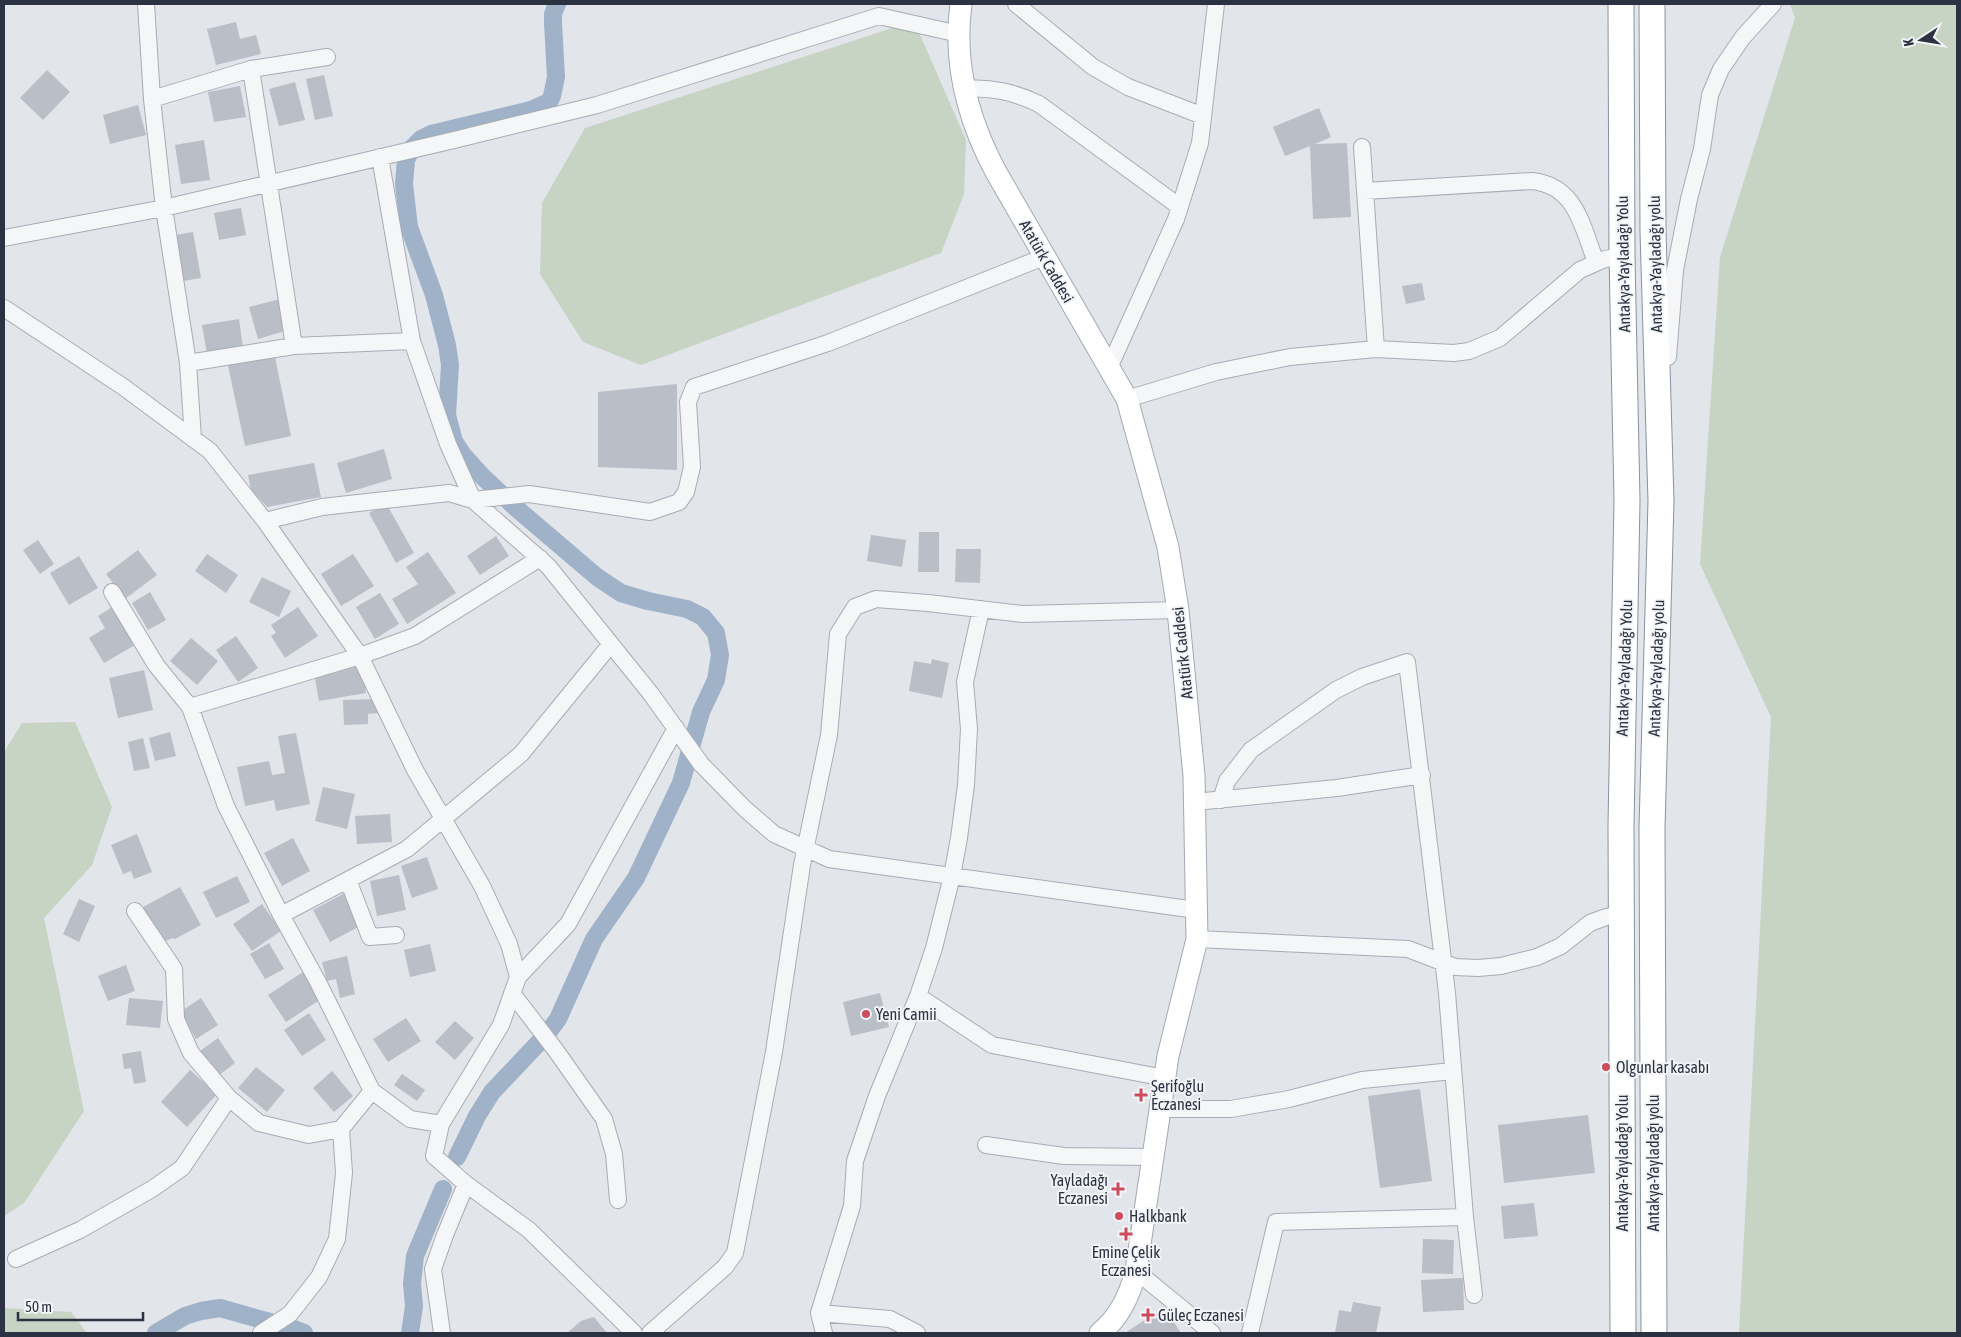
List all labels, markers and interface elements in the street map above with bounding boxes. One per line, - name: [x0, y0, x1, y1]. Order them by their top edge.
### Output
- north arrow: [1896, 15, 1946, 65]
- text: K: [1900, 38, 1917, 48]
- street label: Antakya-Yayladağı Yolu: [1613, 195, 1634, 333]
- street label: Antakya-Yayladağı yolu: [1645, 195, 1666, 333]
- street label: Atatürk Caddesi: [1016, 216, 1078, 306]
- street label: Antakya-Yayladağı Yolu: [1613, 599, 1636, 737]
- street label: Antakya-Yayladağı yolu: [1645, 599, 1668, 737]
- street label: Atatürk Caddesi: [1168, 606, 1196, 700]
- place label: Yeni Camii: [876, 1005, 937, 1023]
- marker: Yeni Camii: [860, 1008, 872, 1020]
- place label: Olgunlar kasabı: [1616, 1058, 1709, 1077]
- marker: Olgunlar kasabı: [1600, 1061, 1612, 1073]
- place label: Şerifoğlu Eczanesi: [1151, 1077, 1204, 1113]
- marker: Şerifoğlu Eczanesi: [1135, 1089, 1147, 1101]
- street label: Antakya-Yayladağı yolu: [1644, 1094, 1663, 1232]
- street label: Antakya-Yayladağı Yolu: [1613, 1095, 1632, 1231]
- place label: Yayladağı Eczanesi: [1051, 1171, 1108, 1207]
- marker: Yayladağı Eczanesi: [1112, 1183, 1124, 1195]
- place label: Halkbank: [1129, 1207, 1187, 1225]
- marker: Halkbank: [1113, 1210, 1125, 1222]
- marker: Emine Çelik Eczanesi: [1120, 1228, 1132, 1240]
- place label: Emine Çelik Eczanesi: [1092, 1243, 1160, 1279]
- scale bar: [18, 1290, 142, 1322]
- text: 50 m: [25, 1298, 52, 1315]
- place label: Güleç Eczanesi: [1158, 1306, 1244, 1325]
- marker: Güleç Eczanesi: [1142, 1309, 1154, 1321]

